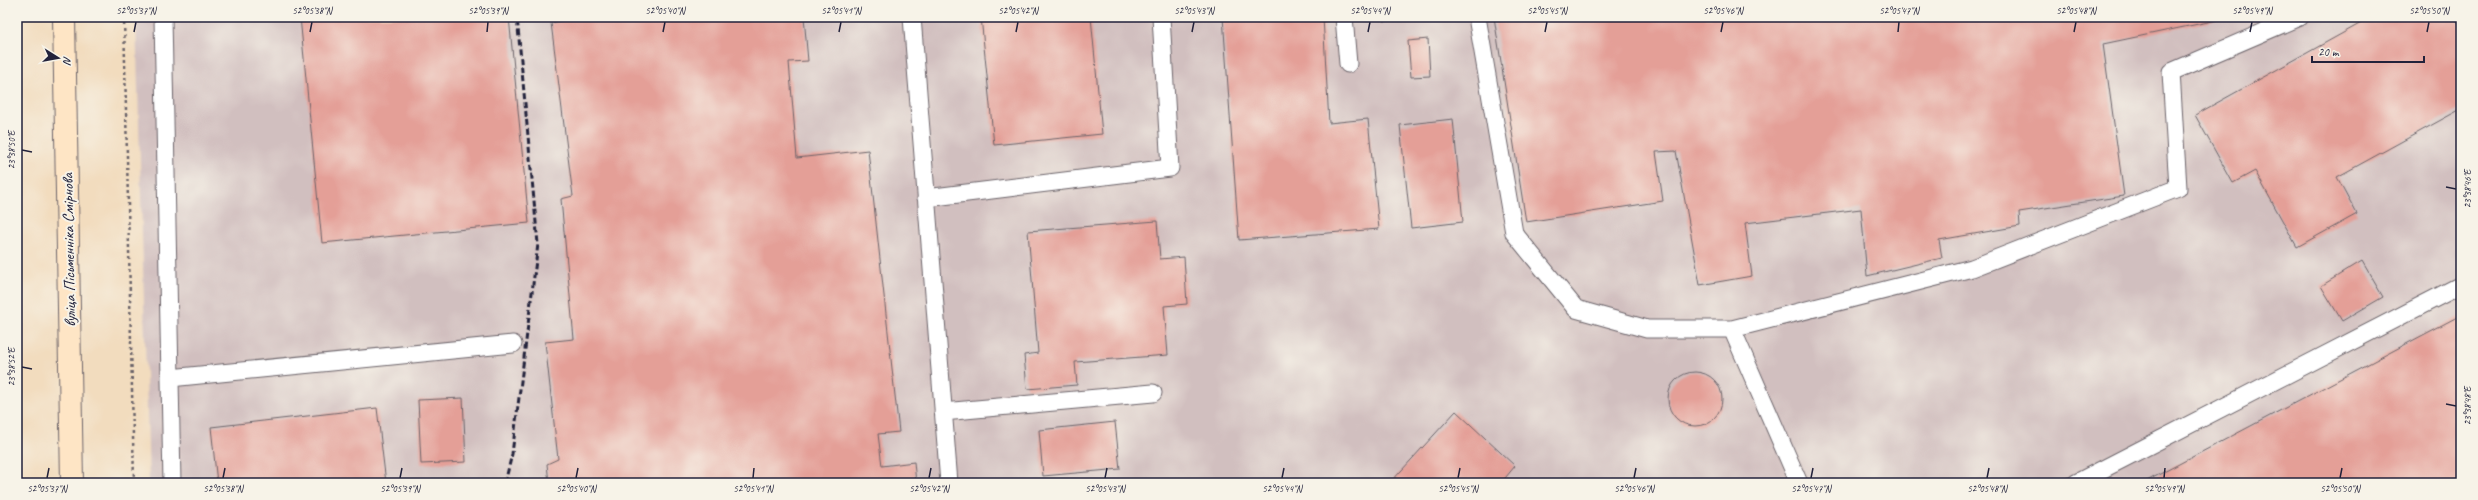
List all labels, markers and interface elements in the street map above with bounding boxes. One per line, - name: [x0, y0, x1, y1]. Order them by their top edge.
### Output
- text: 52°05'37"N: [116, 4, 158, 17]
- text: 52°05'38"N: [292, 4, 334, 17]
- text: 52°05'39"N: [468, 4, 510, 17]
- text: 52°05'40"N: [645, 4, 687, 17]
- text: 52°05'41"N: [821, 4, 863, 17]
- text: 52°05'42"N: [998, 4, 1040, 17]
- text: 52°05'43"N: [1174, 4, 1216, 17]
- text: 52°05'44"N: [1350, 4, 1392, 17]
- text: 52°05'45"N: [1527, 4, 1569, 17]
- text: 52°05'46"N: [1703, 4, 1745, 17]
- text: 52°05'47"N: [1879, 4, 1921, 17]
- text: 52°05'48"N: [2056, 4, 2098, 17]
- text: 52°05'49"N: [2232, 4, 2274, 17]
- text: 52°05'50"N: [2409, 4, 2451, 17]
- north arrow: [38, 38, 78, 78]
- scale bar: [2312, 38, 2424, 64]
- text: 20 m: [2318, 44, 2340, 60]
- text: N: [60, 55, 75, 67]
- text: 23°38'50"E: [5, 129, 18, 169]
- text: 23°38'46"E: [2461, 168, 2474, 208]
- street label: вуліца Пісьменніка Смірнова: [58, 171, 80, 327]
- text: 23°38'52"E: [5, 346, 18, 386]
- text: 23°38'48"E: [2461, 385, 2474, 425]
- text: 52°05'37"N: [27, 482, 69, 495]
- text: 52°05'38"N: [203, 482, 245, 495]
- text: 52°05'39"N: [380, 482, 422, 495]
- text: 52°05'40"N: [556, 482, 598, 495]
- text: 52°05'41"N: [733, 482, 775, 495]
- text: 52°05'42"N: [909, 482, 951, 495]
- text: 52°05'43"N: [1085, 482, 1127, 495]
- text: 52°05'44"N: [1262, 482, 1304, 495]
- text: 52°05'45"N: [1438, 482, 1480, 495]
- text: 52°05'46"N: [1614, 482, 1656, 495]
- text: 52°05'47"N: [1791, 482, 1833, 495]
- text: 52°05'48"N: [1967, 482, 2009, 495]
- text: 52°05'49"N: [2144, 482, 2186, 495]
- text: 52°05'50"N: [2320, 482, 2362, 495]

